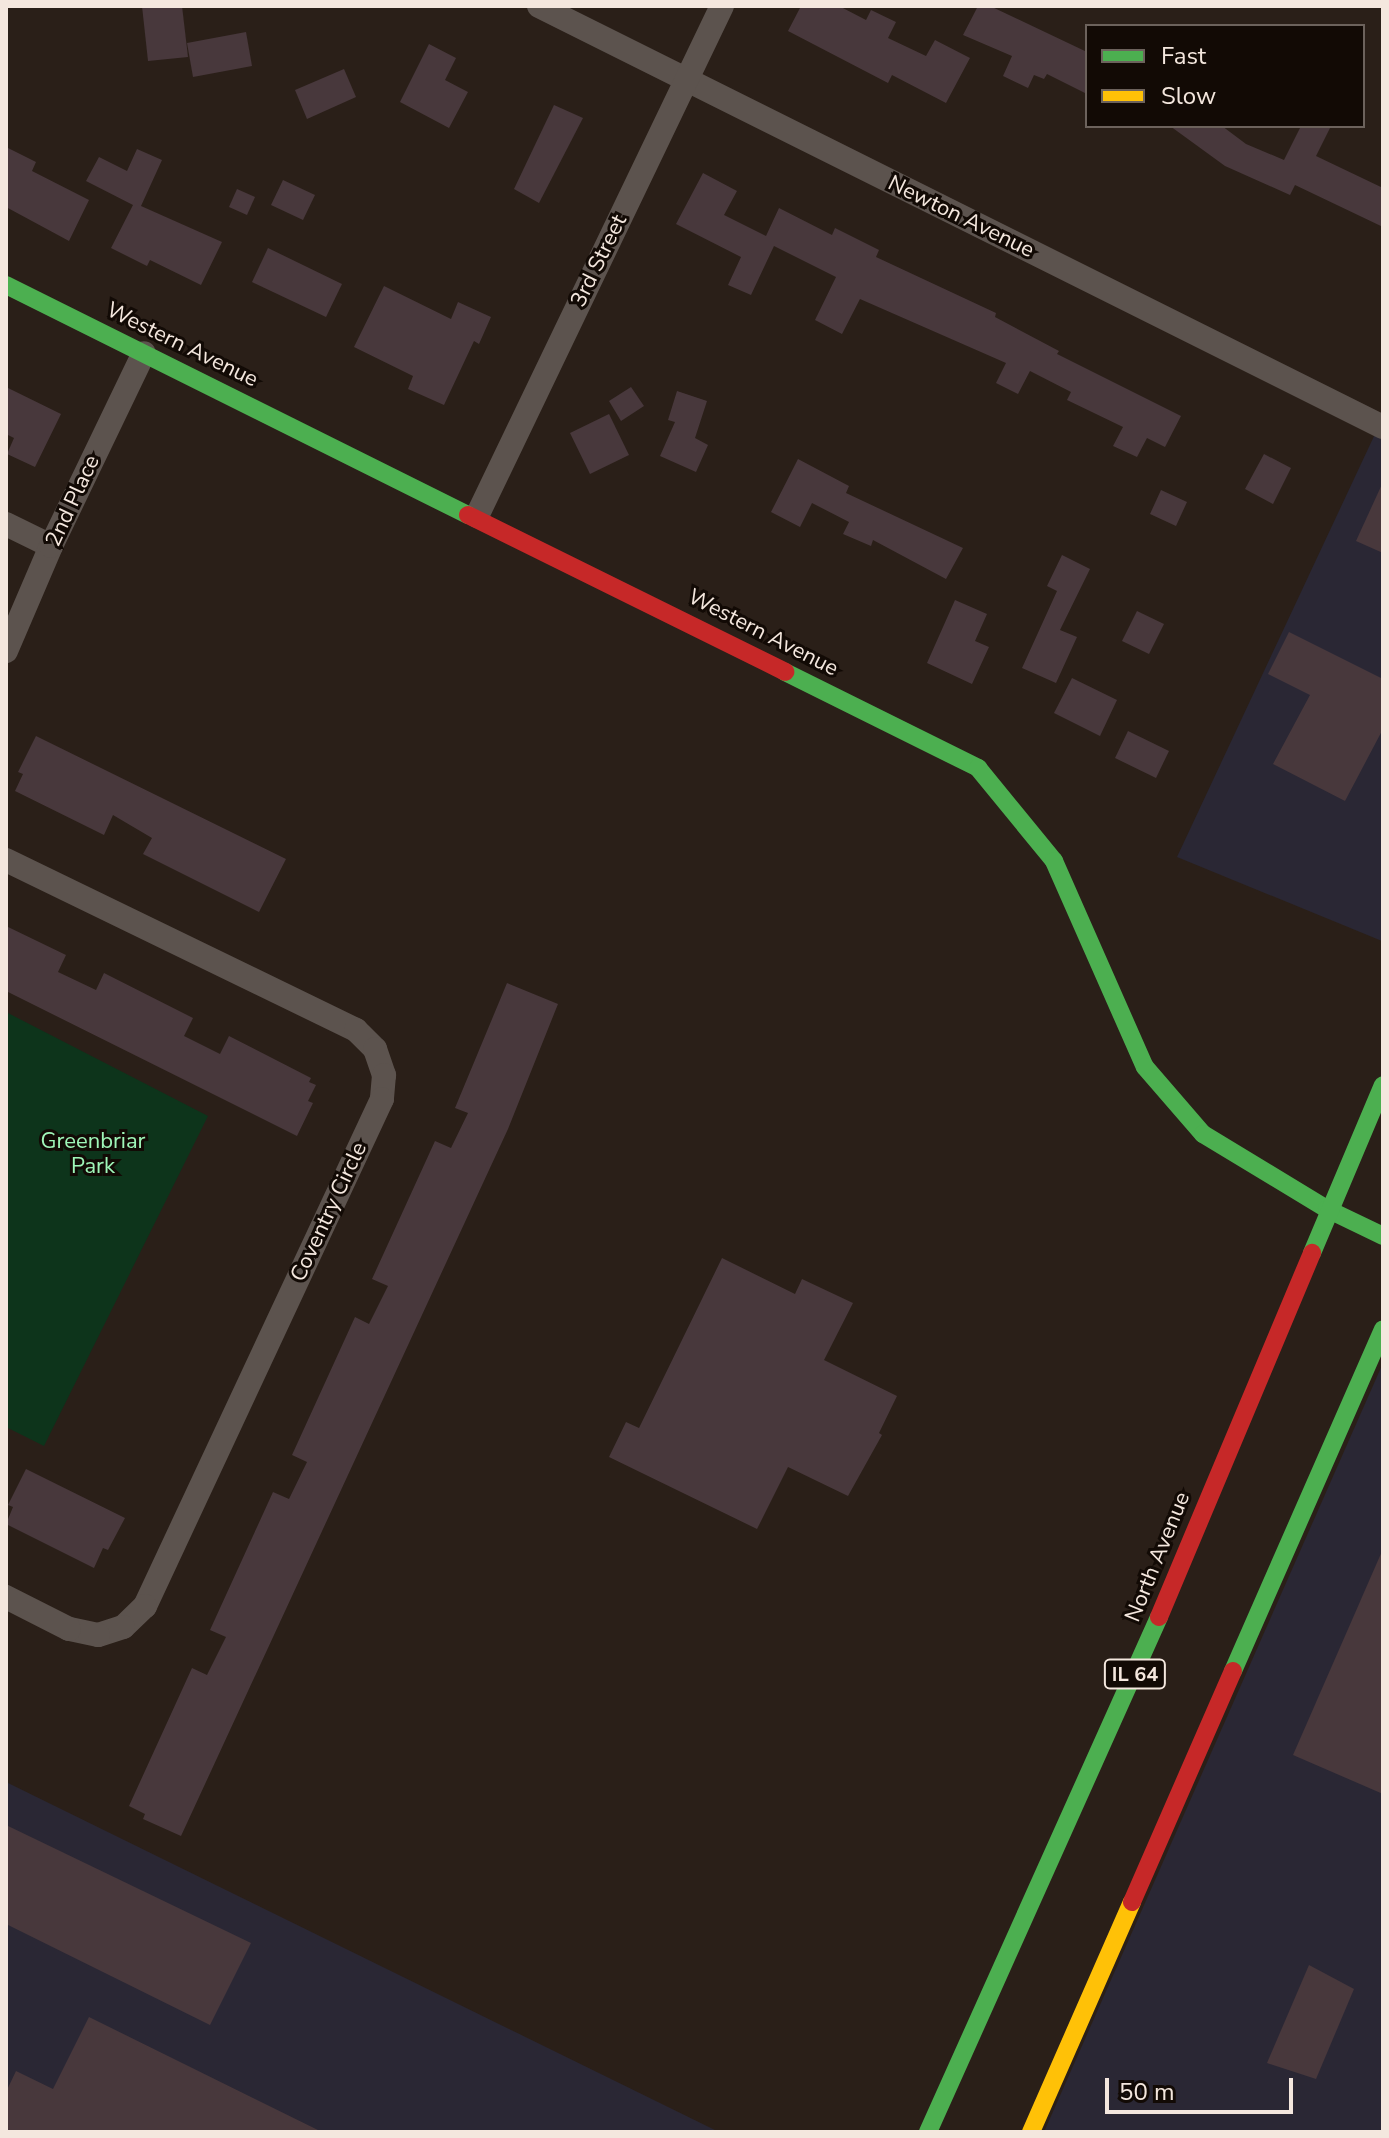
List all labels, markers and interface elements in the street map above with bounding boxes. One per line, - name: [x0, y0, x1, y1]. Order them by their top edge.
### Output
- legend: [1085, 24, 1365, 128]
- text: Fast: [1161, 40, 1206, 72]
- text: Slow: [1161, 80, 1216, 112]
- street label: Newton Avenue: [884, 170, 1038, 264]
- street label: 3rd Street: [565, 211, 633, 311]
- street label: Western Avenue: [102, 297, 262, 393]
- street label: 2nd Place: [40, 451, 106, 551]
- street label: Western Avenue: [683, 584, 843, 682]
- park label: Greenbriar Park: [41, 1128, 145, 1180]
- street label: Coventry Circle: [285, 1138, 373, 1286]
- street label: North Avenue: [1120, 1488, 1196, 1626]
- road number: IL 64: [1103, 1658, 1167, 1690]
- scale bar: [1109, 2062, 1297, 2112]
- text: 50 m: [1119, 2076, 1175, 2108]

